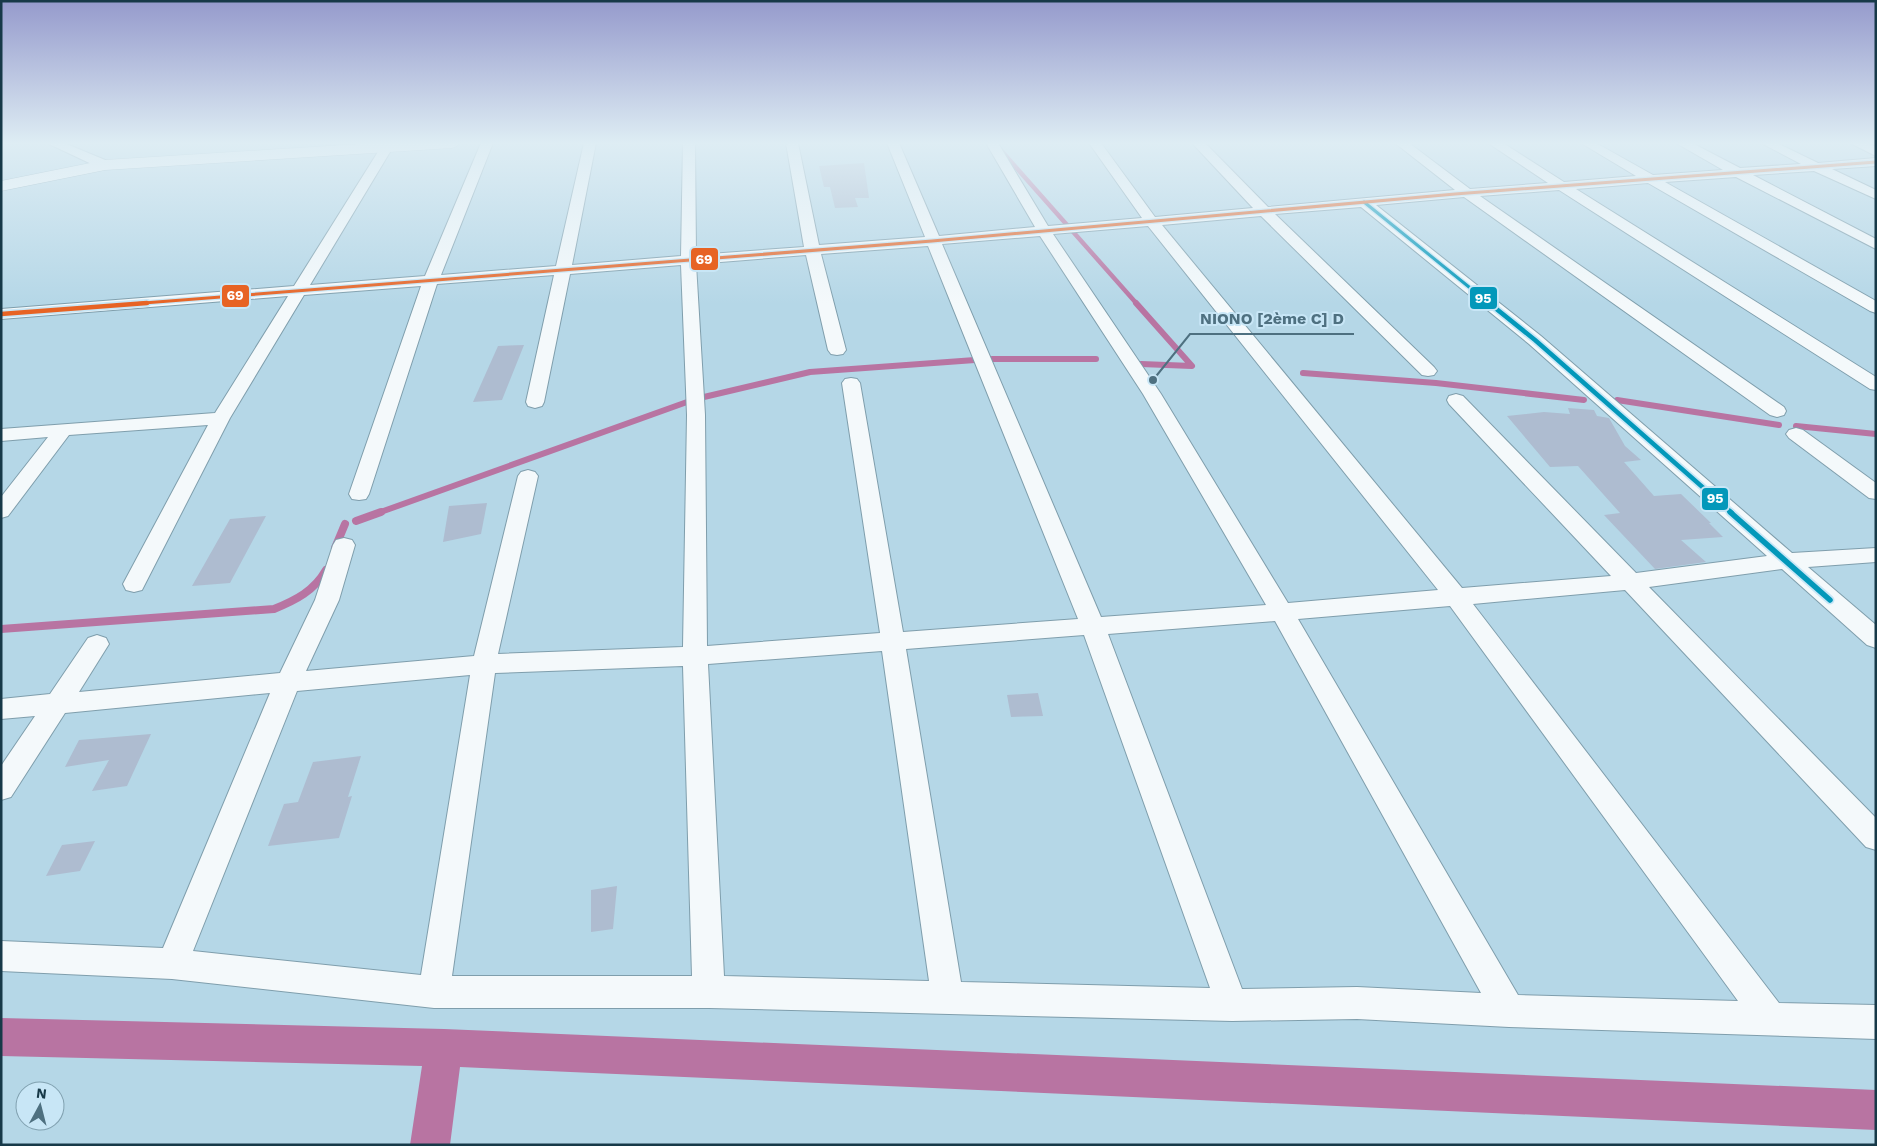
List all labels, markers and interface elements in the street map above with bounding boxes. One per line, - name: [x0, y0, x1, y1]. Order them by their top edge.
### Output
- line badge: 69: [690, 247, 719, 271]
- text: 69: [695, 251, 713, 267]
- line badge: 69: [221, 284, 250, 308]
- line badge: 95: [1469, 286, 1498, 310]
- text: 69: [226, 287, 244, 303]
- text: 95: [1475, 290, 1491, 306]
- callout: NIONO [2ème C] D: [1190, 303, 1354, 334]
- text: NIONO [2ème C] D: [1200, 309, 1344, 328]
- line badge: 95: [1701, 487, 1729, 511]
- text: 95: [1707, 490, 1723, 506]
- north arrow: [15, 1081, 65, 1131]
- text: N: [35, 1085, 48, 1102]

